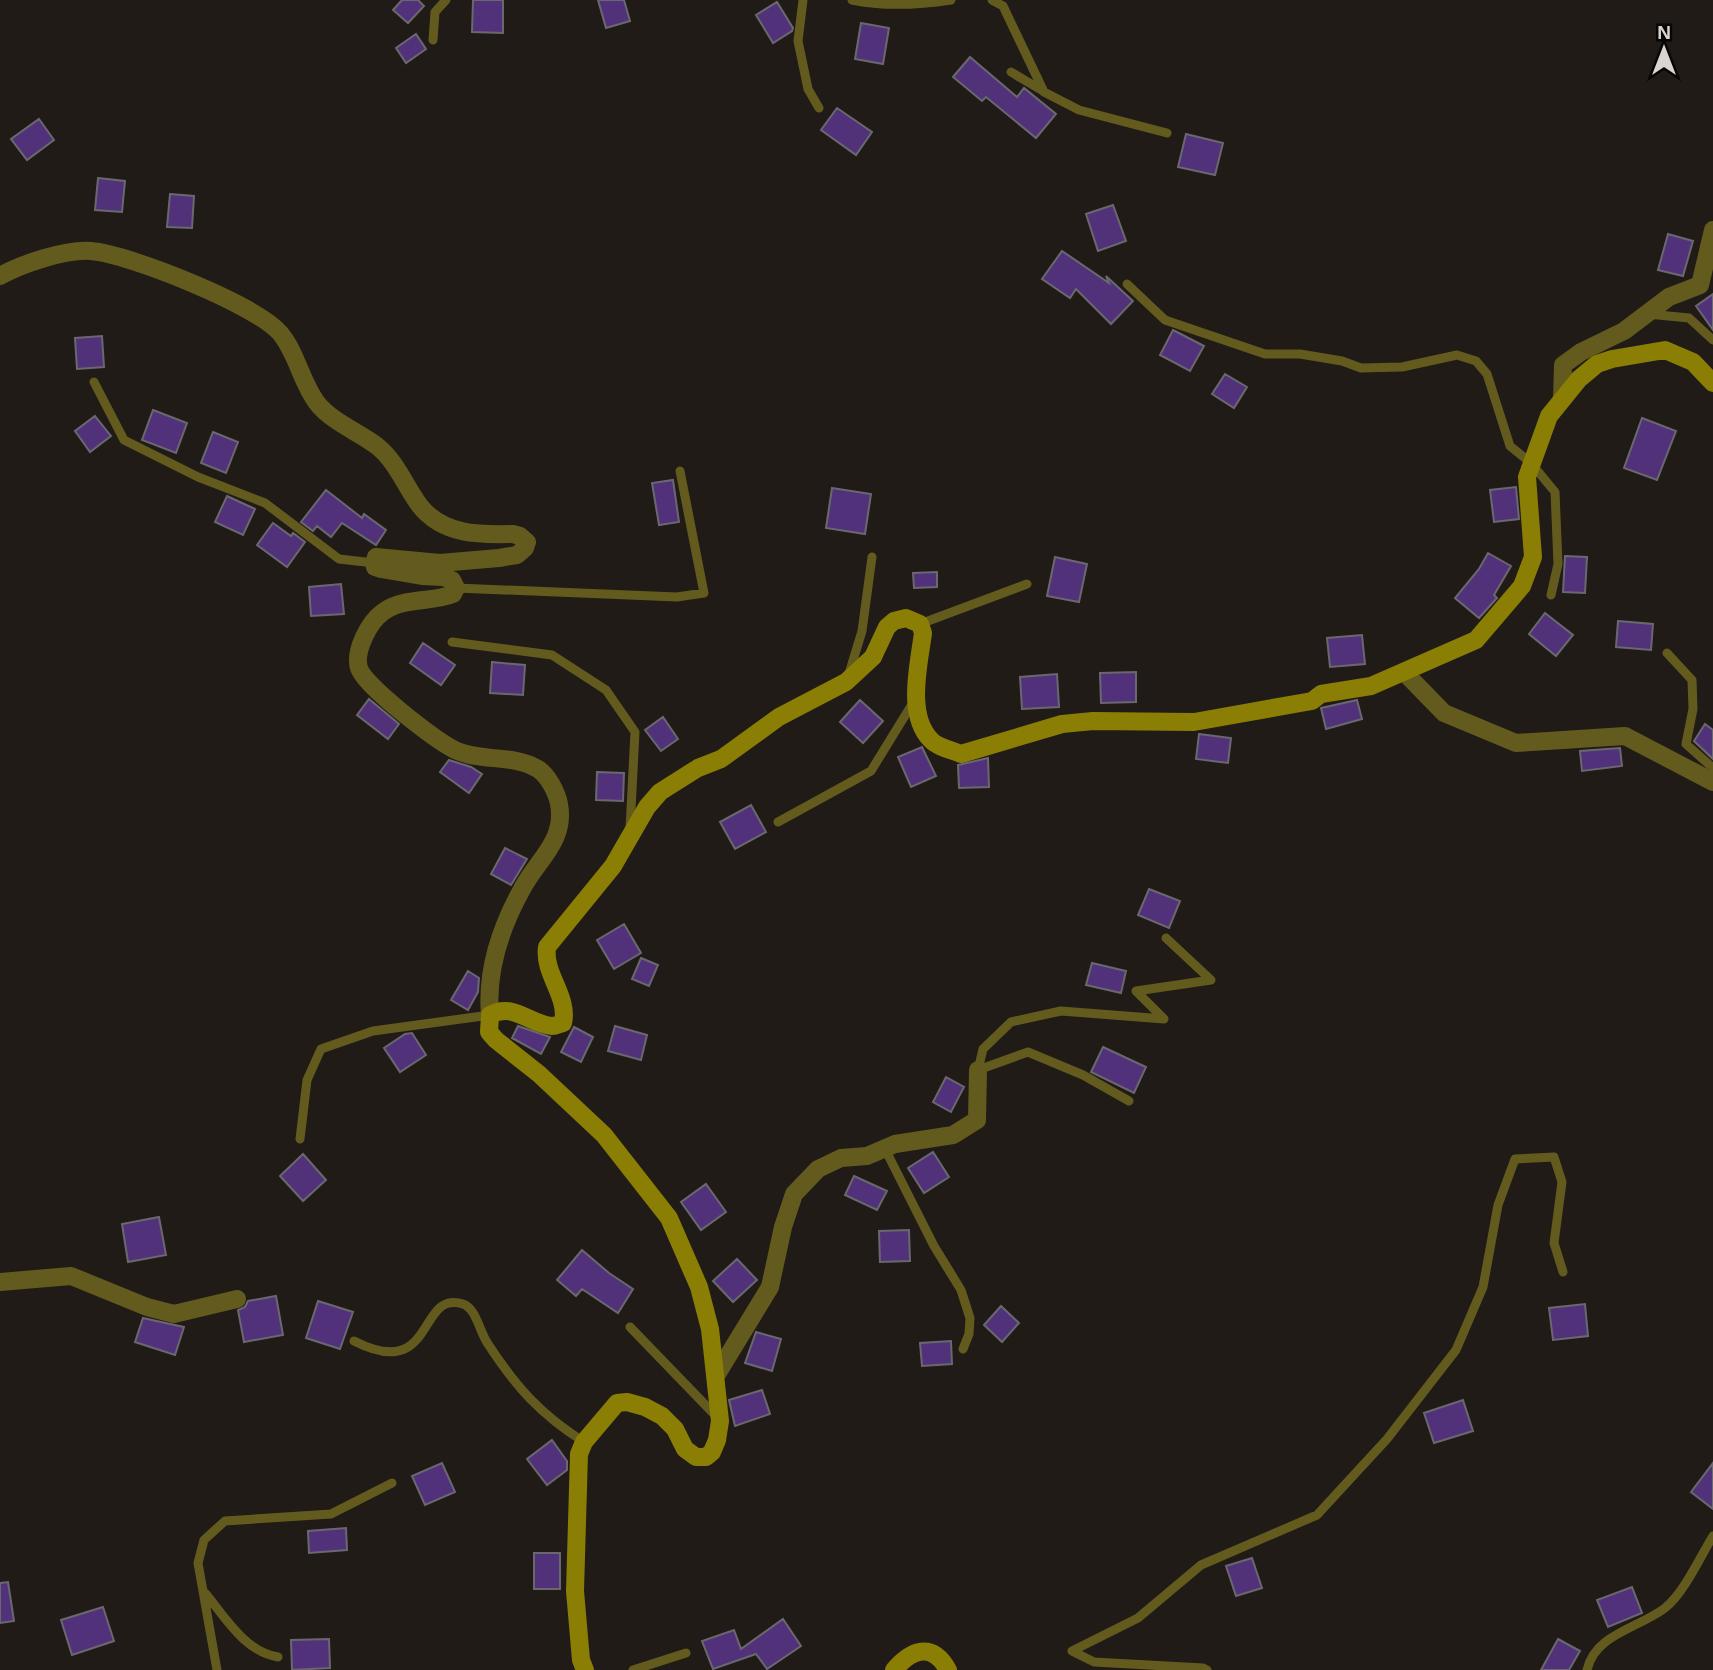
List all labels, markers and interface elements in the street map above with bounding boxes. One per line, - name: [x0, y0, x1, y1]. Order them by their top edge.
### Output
- north arrow: [1629, 14, 1699, 84]
- text: N: [1657, 22, 1671, 43]

